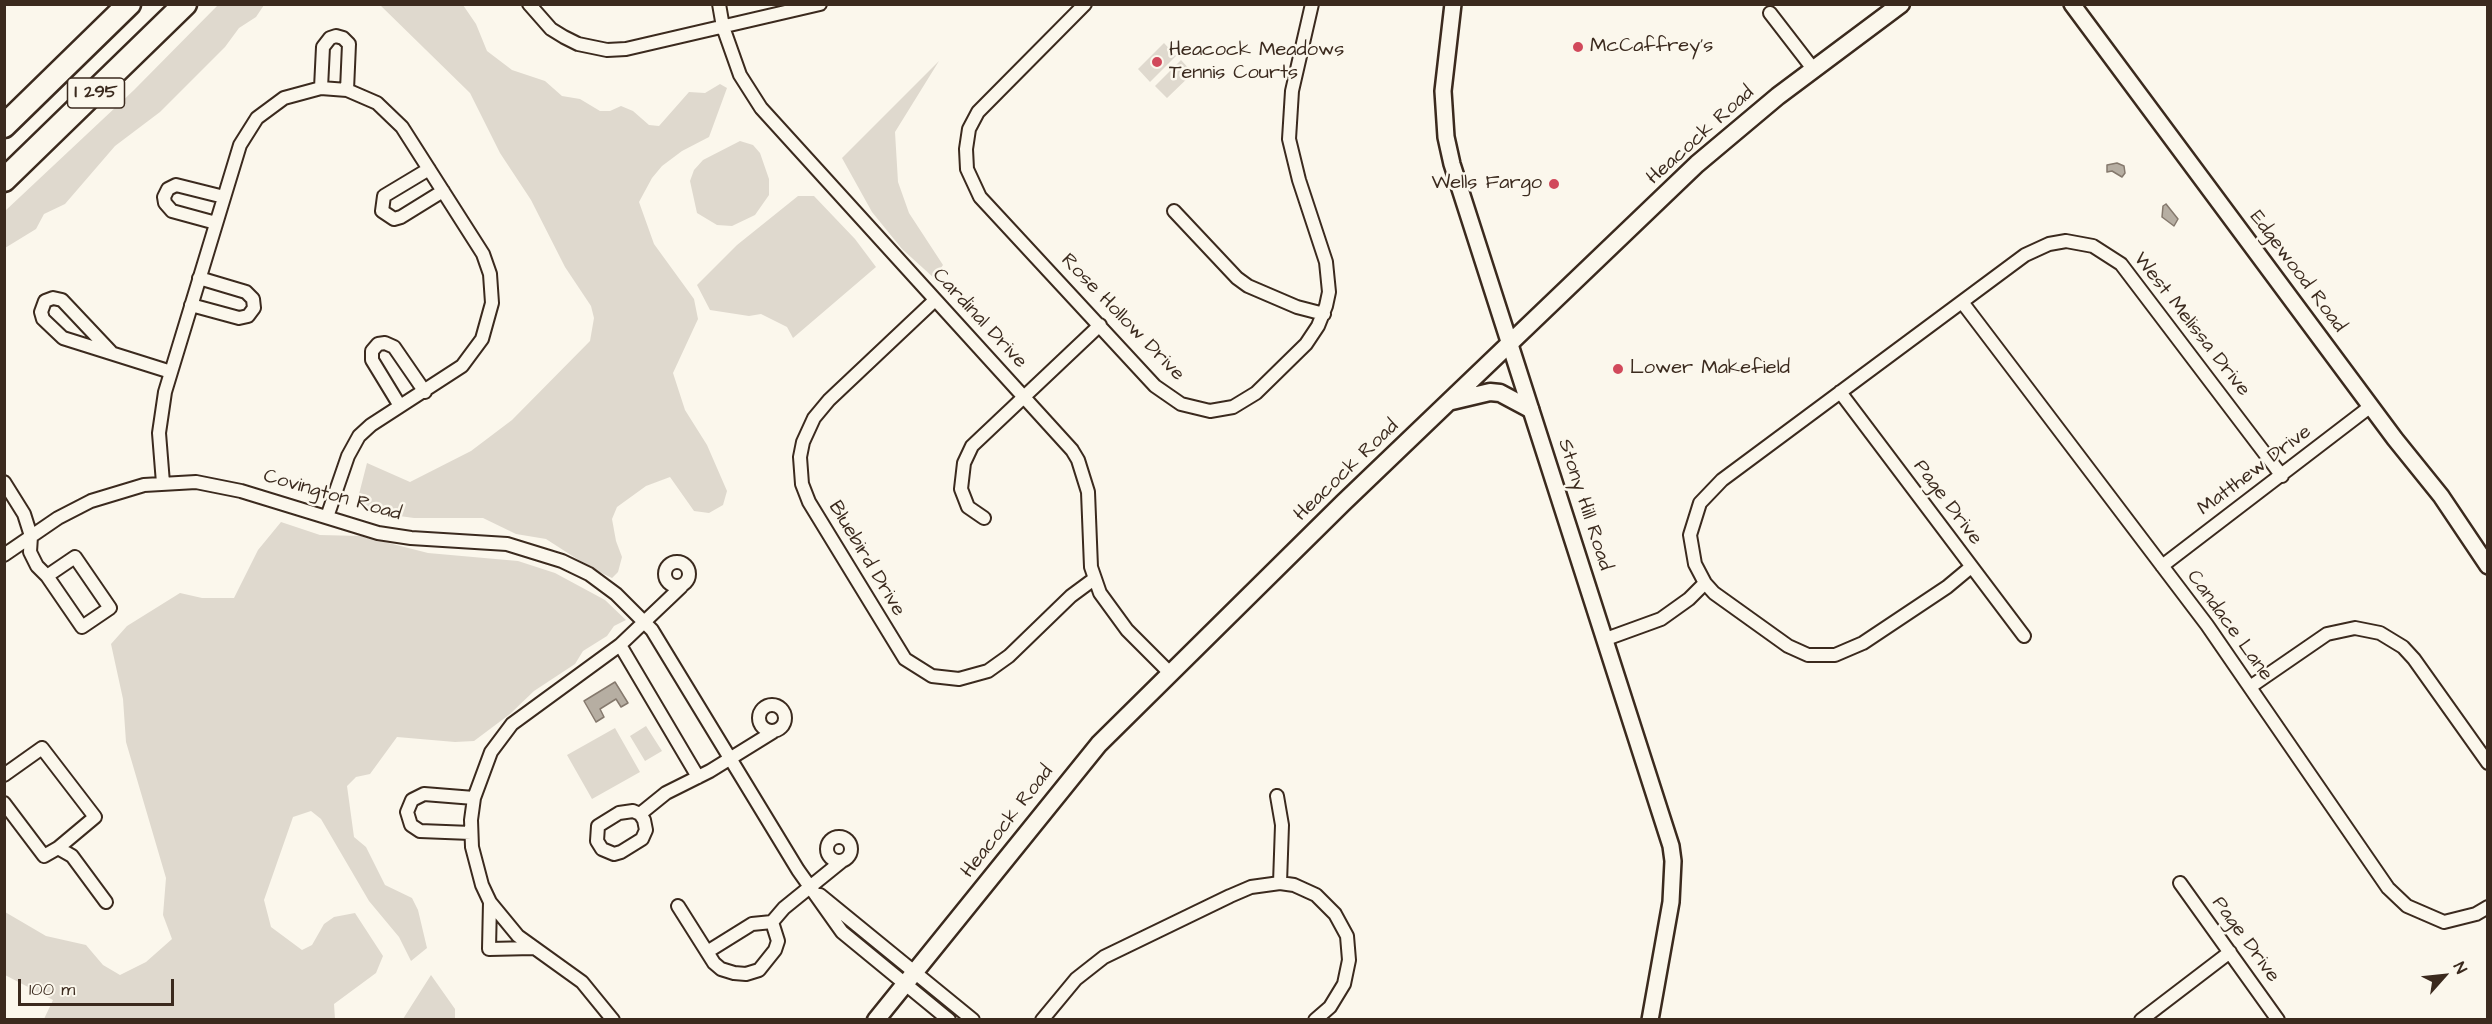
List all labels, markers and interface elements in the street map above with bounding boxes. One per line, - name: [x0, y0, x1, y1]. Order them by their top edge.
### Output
- place label: McCaffrey's: [1590, 35, 1713, 59]
- place label: Heacock Meadows Tennis Courts: [1169, 39, 1344, 86]
- marker: McCaffrey's: [1571, 40, 1585, 54]
- marker: Heacock Meadows Tennis Courts: [1150, 55, 1164, 69]
- road number: I 295: [68, 78, 124, 108]
- street label: Heacock Road: [1642, 82, 1760, 190]
- place label: Wells Fargo: [1431, 172, 1542, 196]
- marker: Wells Fargo: [1547, 177, 1561, 191]
- street label: Edgewood Road: [2243, 206, 2351, 338]
- street label: West Melissa Drive: [2127, 248, 2255, 402]
- street label: Rose Hollow Drive: [1055, 249, 1189, 387]
- street label: Cardinal Drive: [927, 264, 1031, 374]
- place label: Lower Makefield: [1630, 357, 1790, 381]
- marker: Lower Makefield: [1611, 362, 1625, 376]
- street label: Heacock Road: [1290, 415, 1404, 527]
- street label: Matthew Drive: [2193, 420, 2317, 522]
- street label: Stony Hill Road: [1551, 436, 1617, 574]
- street label: Page Drive: [1907, 456, 1987, 550]
- street label: Covington Road: [260, 465, 404, 527]
- street label: Bluebird Drive: [822, 497, 910, 621]
- street label: Candace Lane: [2181, 566, 2277, 686]
- street label: Heacock Road: [957, 761, 1059, 883]
- street label: Page Drive: [2206, 892, 2284, 988]
- north arrow: [2414, 946, 2474, 1006]
- text: N: [2448, 958, 2472, 977]
- scale bar: [21, 967, 177, 1005]
- text: 100 m: [29, 977, 75, 1002]

